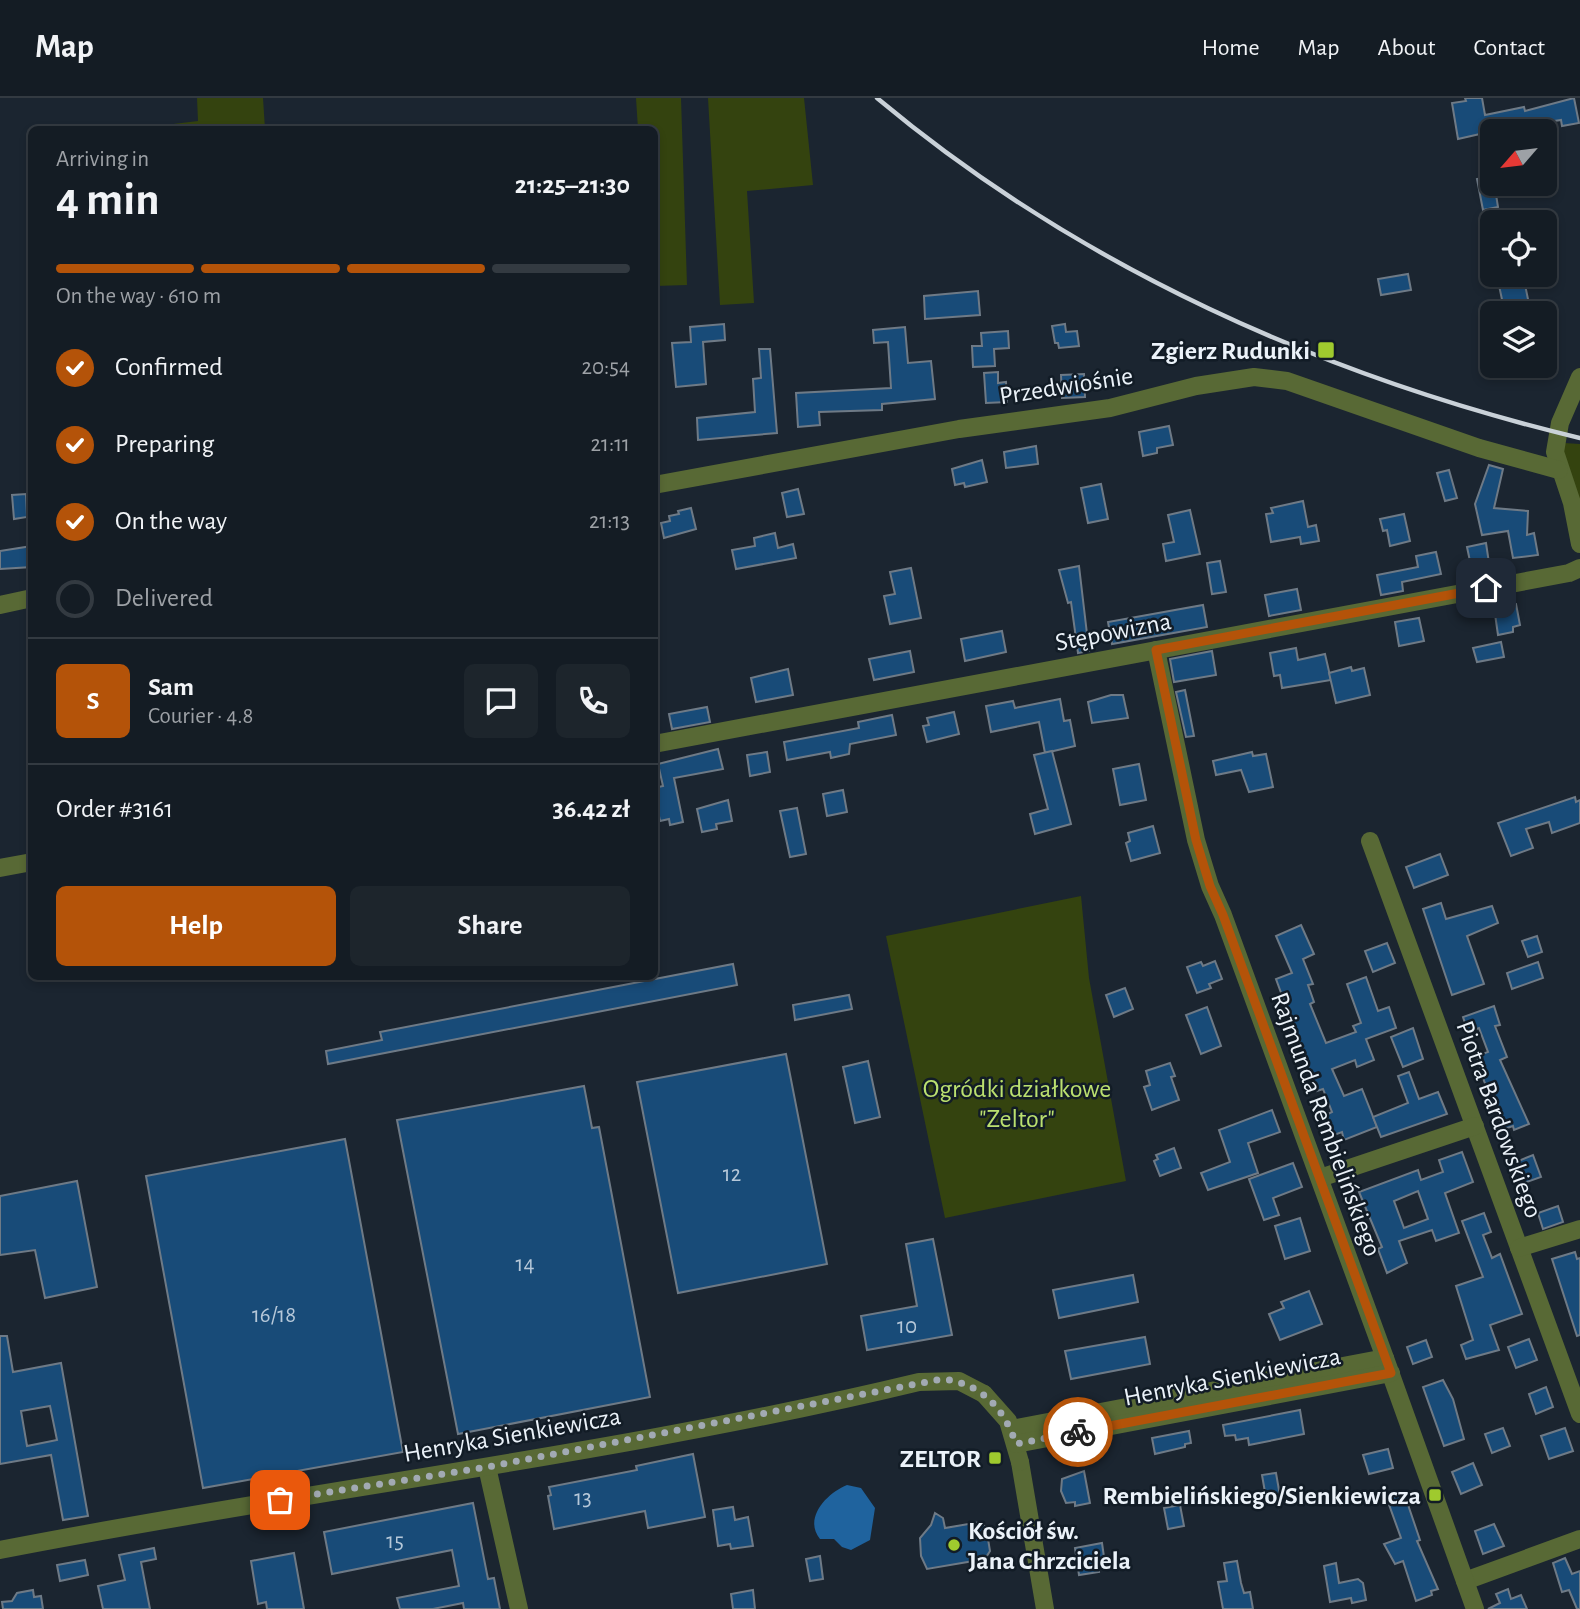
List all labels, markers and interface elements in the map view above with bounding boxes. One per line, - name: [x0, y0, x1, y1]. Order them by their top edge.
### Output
- text: Map: [35, 31, 94, 64]
- text: Home: [1202, 36, 1260, 60]
- text: Map: [1298, 36, 1340, 60]
- text: About: [1378, 36, 1435, 60]
- text: Contact: [1473, 36, 1545, 60]
- north arrow: [1480, 119, 1558, 196]
- map controls: [1480, 119, 1557, 378]
- text: Arriving in: [56, 148, 149, 171]
- text: 21:25–21:30: [515, 172, 630, 198]
- text: 4 min: [56, 177, 160, 223]
- button: locate: [1480, 210, 1557, 287]
- text: On the way · 610 m: [56, 285, 221, 308]
- button: layers: [1480, 301, 1557, 378]
- place label: Zgierz Rudunki: [1151, 338, 1310, 364]
- marker: Zgierz Rudunki: [1316, 340, 1336, 360]
- icon: check: [56, 349, 94, 387]
- text: Confirmed: [115, 354, 223, 380]
- text: 20:54: [581, 356, 630, 379]
- street label: Przedwiośnie: [997, 363, 1135, 409]
- icon: check: [56, 426, 94, 464]
- text: Preparing: [115, 431, 214, 457]
- text: 21:11: [591, 433, 630, 456]
- icon: check: [56, 503, 94, 541]
- text: On the way: [115, 508, 227, 534]
- text: 21:13: [589, 510, 630, 533]
- pin: [1456, 558, 1516, 618]
- icon: home: [1467, 569, 1505, 607]
- text: Delivered: [115, 585, 213, 611]
- street label: Stępowizna: [1053, 608, 1173, 656]
- button: chat: [464, 664, 538, 738]
- button: phone: [556, 664, 630, 738]
- text: Sam: [148, 674, 194, 700]
- text: S: [87, 688, 99, 714]
- text: Courier · 4.8: [148, 705, 253, 728]
- text: Order #3161: [56, 796, 173, 822]
- text: 36.42 zł: [553, 796, 630, 822]
- button: Help: [56, 886, 336, 966]
- button: Share: [350, 886, 630, 966]
- street label: Rajmunda Rembielińskiego: [1266, 989, 1386, 1260]
- street label: Piotra Bardowskiego: [1451, 1017, 1547, 1221]
- park label: Ogródki działkowe "Zeltor": [923, 1076, 1111, 1132]
- house number: 12: [723, 1163, 741, 1186]
- house number: 14: [516, 1253, 534, 1276]
- house number: 16/18: [252, 1304, 296, 1327]
- house number: 10: [897, 1315, 917, 1338]
- street label: Henryka Sienkiewicza: [1121, 1343, 1343, 1411]
- courier: [1043, 1397, 1113, 1467]
- street label: Henryka Sienkiewicza: [401, 1403, 623, 1467]
- icon: bike: [1059, 1413, 1097, 1451]
- place label: ZELTOR: [900, 1446, 981, 1472]
- marker: ZELTOR: [987, 1450, 1003, 1466]
- pin: [250, 1470, 310, 1530]
- icon: bag: [261, 1481, 299, 1519]
- place label: Rembielińskiego/Sienkiewicza: [1102, 1483, 1421, 1509]
- house number: 13: [574, 1487, 592, 1510]
- marker: Rembielińskiego/Sienkiewicza: [1427, 1487, 1443, 1503]
- place label: Kościół św. Jana Chrzciciela: [968, 1518, 1131, 1574]
- house number: 15: [386, 1530, 404, 1553]
- marker: Kościół św. Jana Chrzciciela: [946, 1537, 962, 1553]

